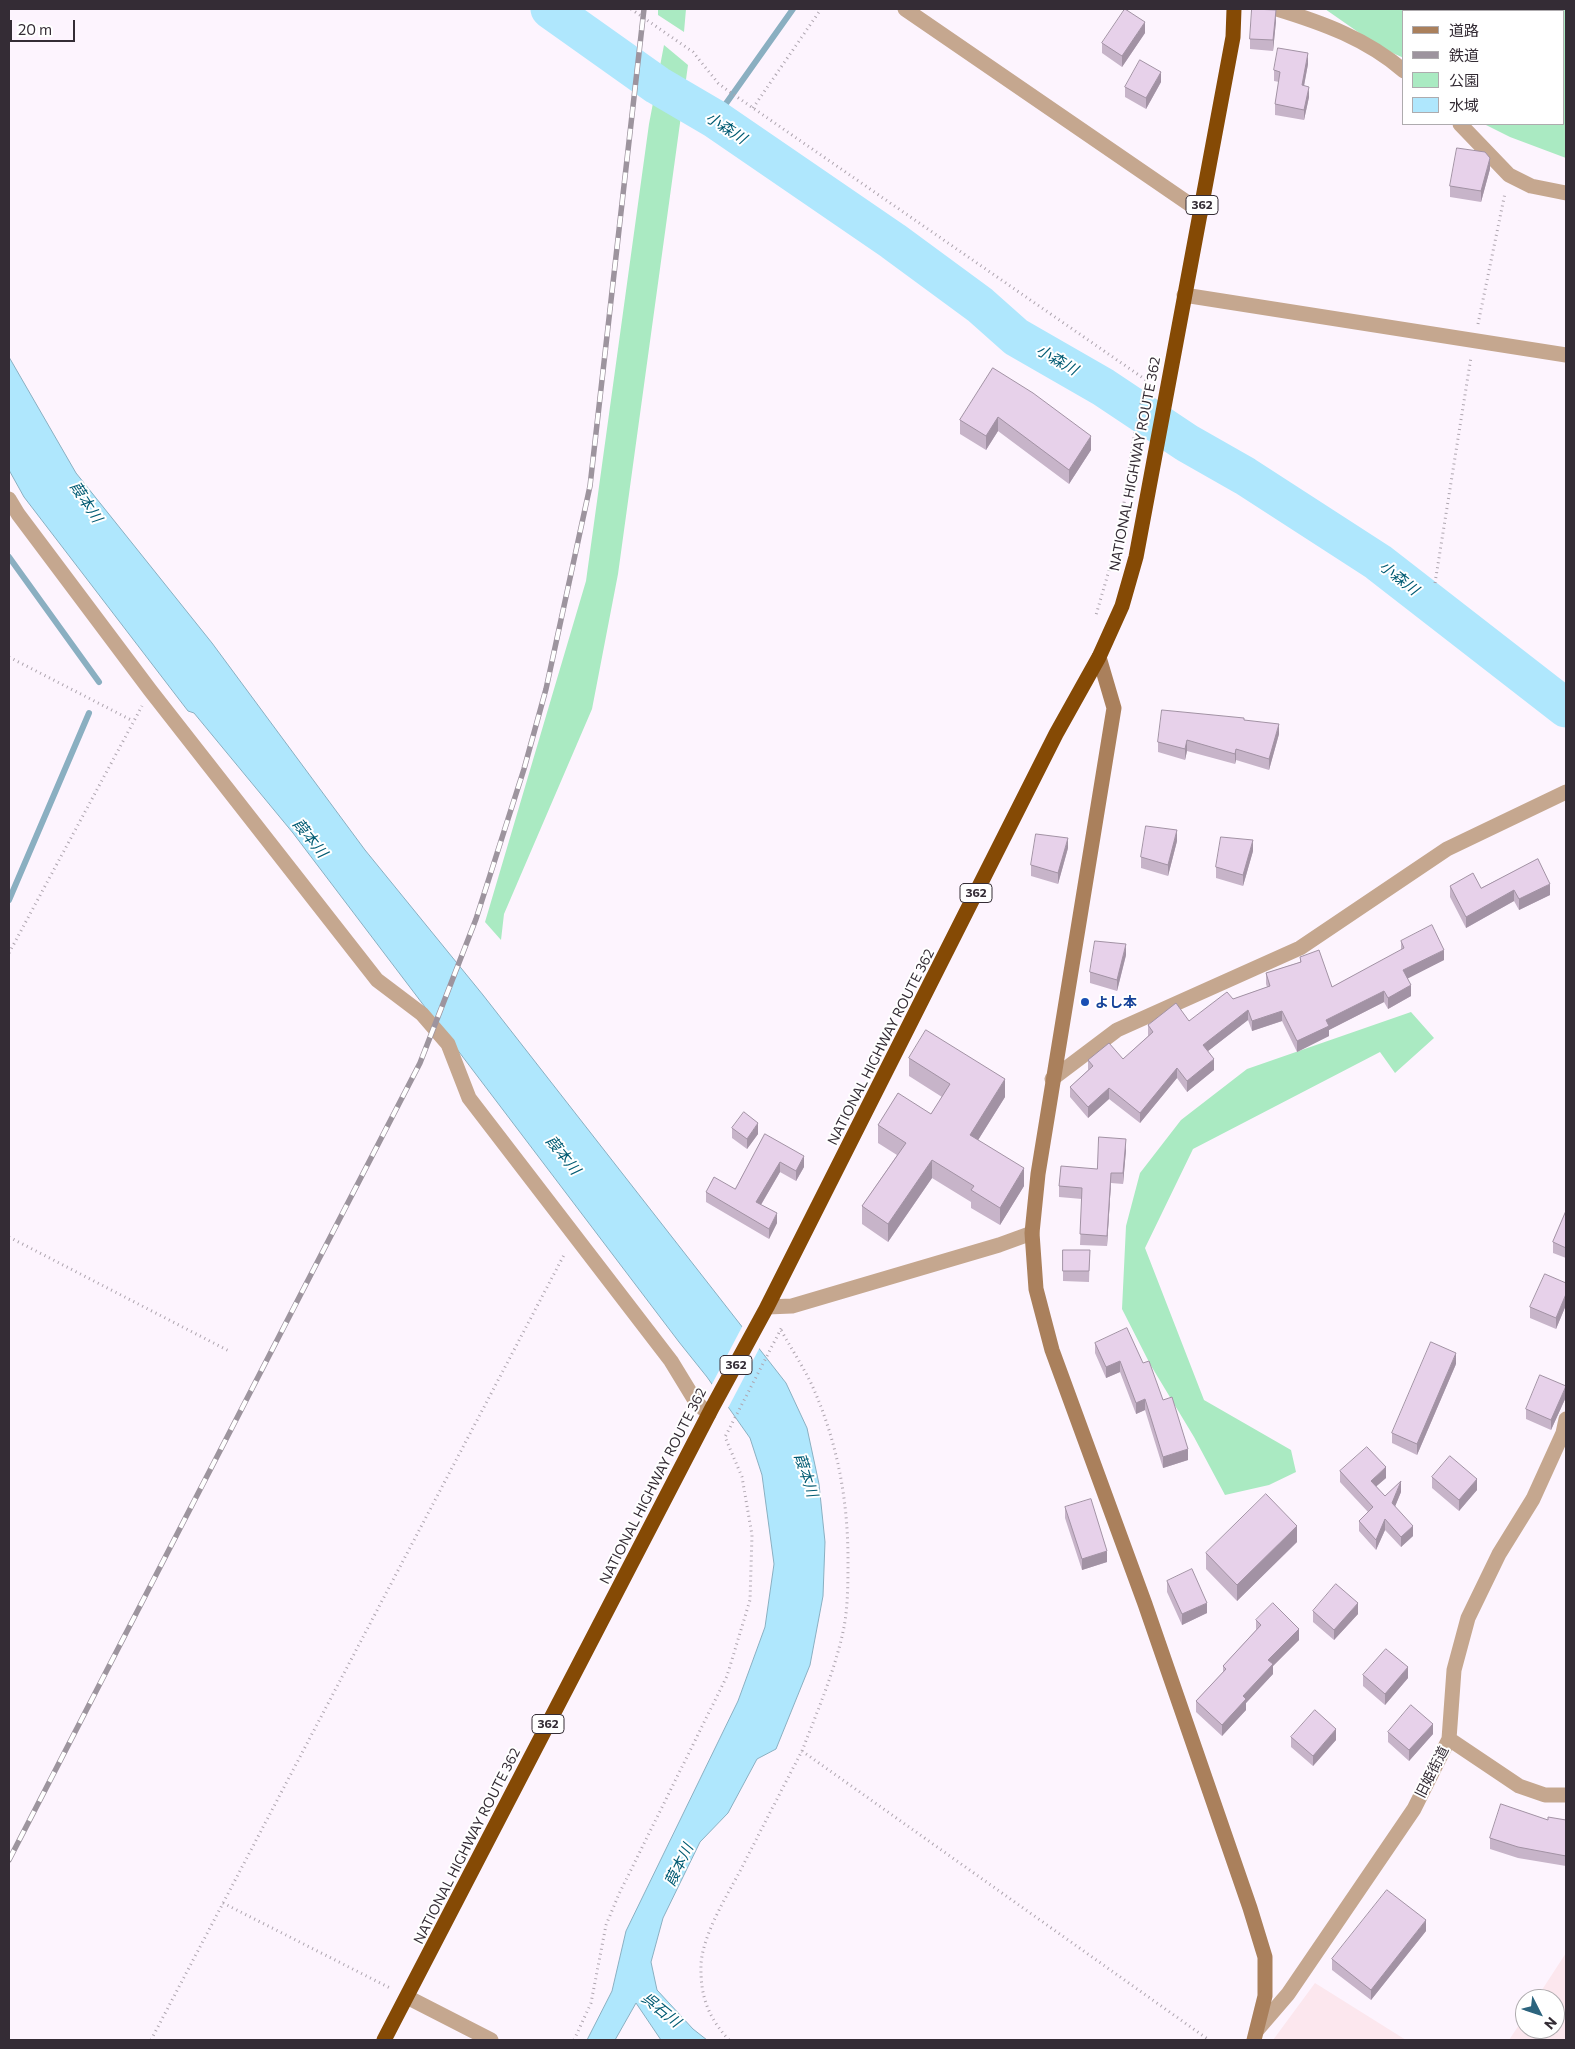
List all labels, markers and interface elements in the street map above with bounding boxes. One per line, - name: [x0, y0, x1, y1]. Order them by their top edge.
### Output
- scale bar: [12, 10, 78, 42]
- legend: [1402, 10, 1565, 125]
- text: 20 m: [18, 20, 52, 38]
- text: 道路: [1449, 21, 1479, 39]
- text: 鉄道: [1449, 46, 1479, 64]
- text: 公園: [1449, 71, 1479, 89]
- text: 水域: [1449, 96, 1479, 114]
- water label: 小森川: [702, 108, 750, 148]
- road number: 362: [1186, 196, 1218, 214]
- water label: 小森川: [1033, 341, 1081, 379]
- street label: NATIONAL HIGHWAY ROUTE 362: [1106, 355, 1164, 573]
- water label: 葭本川: [66, 478, 106, 526]
- water label: 小森川: [1376, 557, 1422, 599]
- water label: 葭本川: [289, 815, 331, 861]
- road number: 362: [960, 884, 992, 902]
- street label: NATIONAL HIGHWAY ROUTE 362: [824, 946, 938, 1148]
- place label: よし本: [1095, 994, 1137, 1010]
- marker: よし本: [1079, 996, 1091, 1008]
- water label: 葭本川: [542, 1132, 584, 1178]
- road number: 362: [720, 1356, 752, 1374]
- street label: NATIONAL HIGHWAY ROUTE 362: [596, 1385, 710, 1587]
- water label: 葭本川: [790, 1451, 822, 1499]
- road number: 362: [532, 1715, 564, 1734]
- street label: 旧姫街道: [1412, 1743, 1452, 1801]
- street label: NATIONAL HIGHWAY ROUTE 362: [410, 1745, 524, 1947]
- water label: 葭本川: [661, 1841, 697, 1889]
- water label: 呉石川: [638, 1989, 684, 2031]
- north arrow: [1515, 1989, 1565, 2039]
- text: N: [1541, 2014, 1561, 2033]

